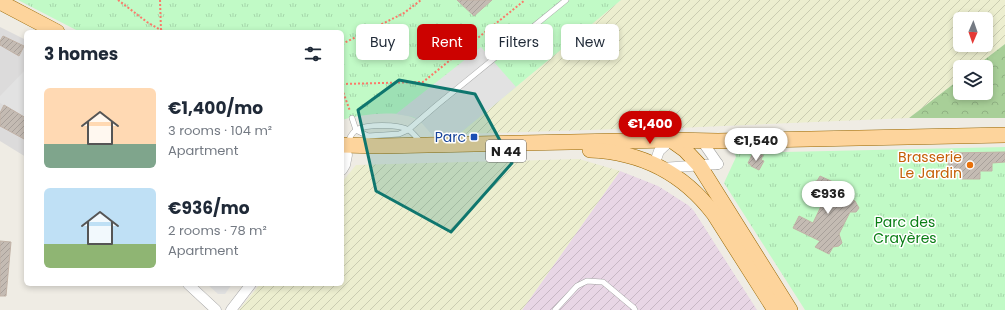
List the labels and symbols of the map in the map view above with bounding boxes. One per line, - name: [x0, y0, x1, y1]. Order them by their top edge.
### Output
- north arrow: [953, 12, 993, 52]
- pin: €1,400: [617, 111, 683, 145]
- place label: Parc: [435, 127, 466, 147]
- pin: €1,540: [723, 128, 789, 162]
- marker: Parc: [469, 132, 479, 142]
- road number: N 44: [486, 140, 526, 162]
- place label: Brasserie Le Jardin: [898, 147, 962, 183]
- marker: Brasserie Le Jardin: [965, 160, 975, 170]
- pin: €936: [804, 181, 852, 215]
- park label: Parc des Crayères: [873, 212, 937, 248]

